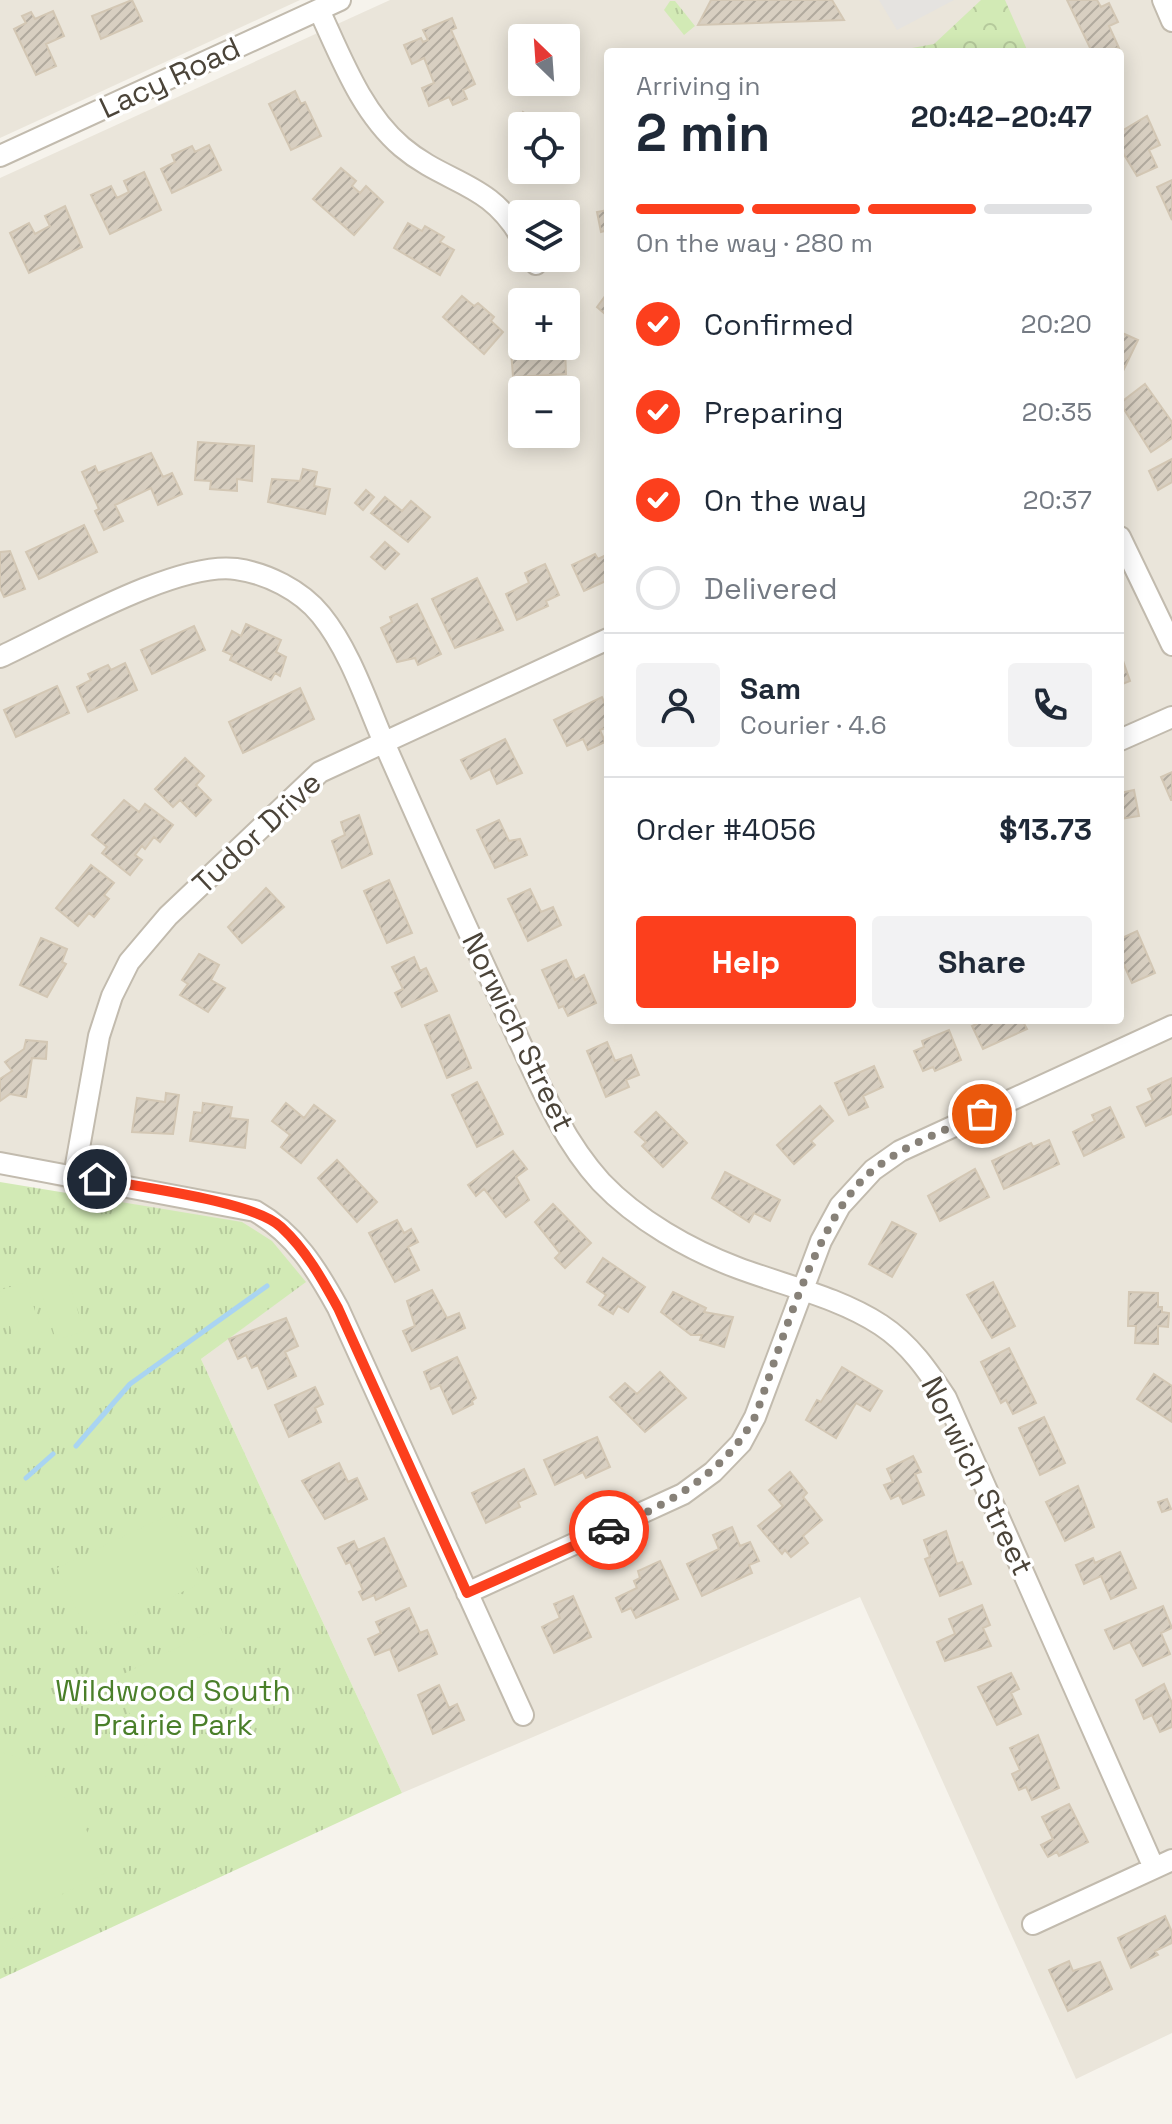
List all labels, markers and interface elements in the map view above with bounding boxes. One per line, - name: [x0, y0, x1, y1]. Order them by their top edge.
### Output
- north arrow: [508, 24, 580, 96]
- map controls: [508, 24, 580, 448]
- street label: Lacy Road: [93, 28, 246, 127]
- text: Arriving in: [636, 69, 760, 103]
- text: 20:42–20:47: [911, 97, 1092, 136]
- text: 2 min: [636, 100, 770, 166]
- button: locate: [508, 112, 580, 184]
- button: layers: [508, 200, 580, 272]
- text: On the way · 280 m: [636, 226, 873, 260]
- button: +: [508, 288, 580, 360]
- icon: check: [636, 302, 680, 346]
- text: Confirmed: [704, 305, 854, 344]
- text: 20:20: [1021, 307, 1092, 341]
- button: −: [508, 376, 580, 448]
- icon: check: [636, 390, 680, 434]
- text: Preparing: [704, 393, 843, 432]
- text: 20:35: [1022, 395, 1092, 429]
- icon: check: [636, 478, 680, 522]
- text: On the way: [704, 481, 867, 520]
- text: 20:37: [1023, 483, 1092, 517]
- text: Delivered: [704, 569, 838, 608]
- button: person: [636, 663, 720, 747]
- button: phone: [1008, 663, 1092, 747]
- text: Sam: [740, 669, 801, 708]
- text: Courier · 4.6: [740, 708, 887, 742]
- street label: Tudor Drive: [184, 763, 329, 902]
- text: Order #4056: [636, 810, 816, 849]
- text: $13.73: [999, 810, 1092, 849]
- button: Help: [636, 916, 856, 1008]
- button: Share: [872, 916, 1092, 1008]
- street label: Norwich Street: [453, 926, 584, 1138]
- pin: [948, 1080, 1016, 1148]
- icon: bag: [960, 1092, 1004, 1136]
- pin: [63, 1145, 131, 1213]
- icon: home: [75, 1157, 119, 1201]
- street label: Norwich Street: [912, 1370, 1043, 1582]
- courier: [569, 1490, 649, 1570]
- icon: car: [587, 1508, 631, 1552]
- park label: Wildwood South Prairie Park: [55, 1671, 291, 1744]

